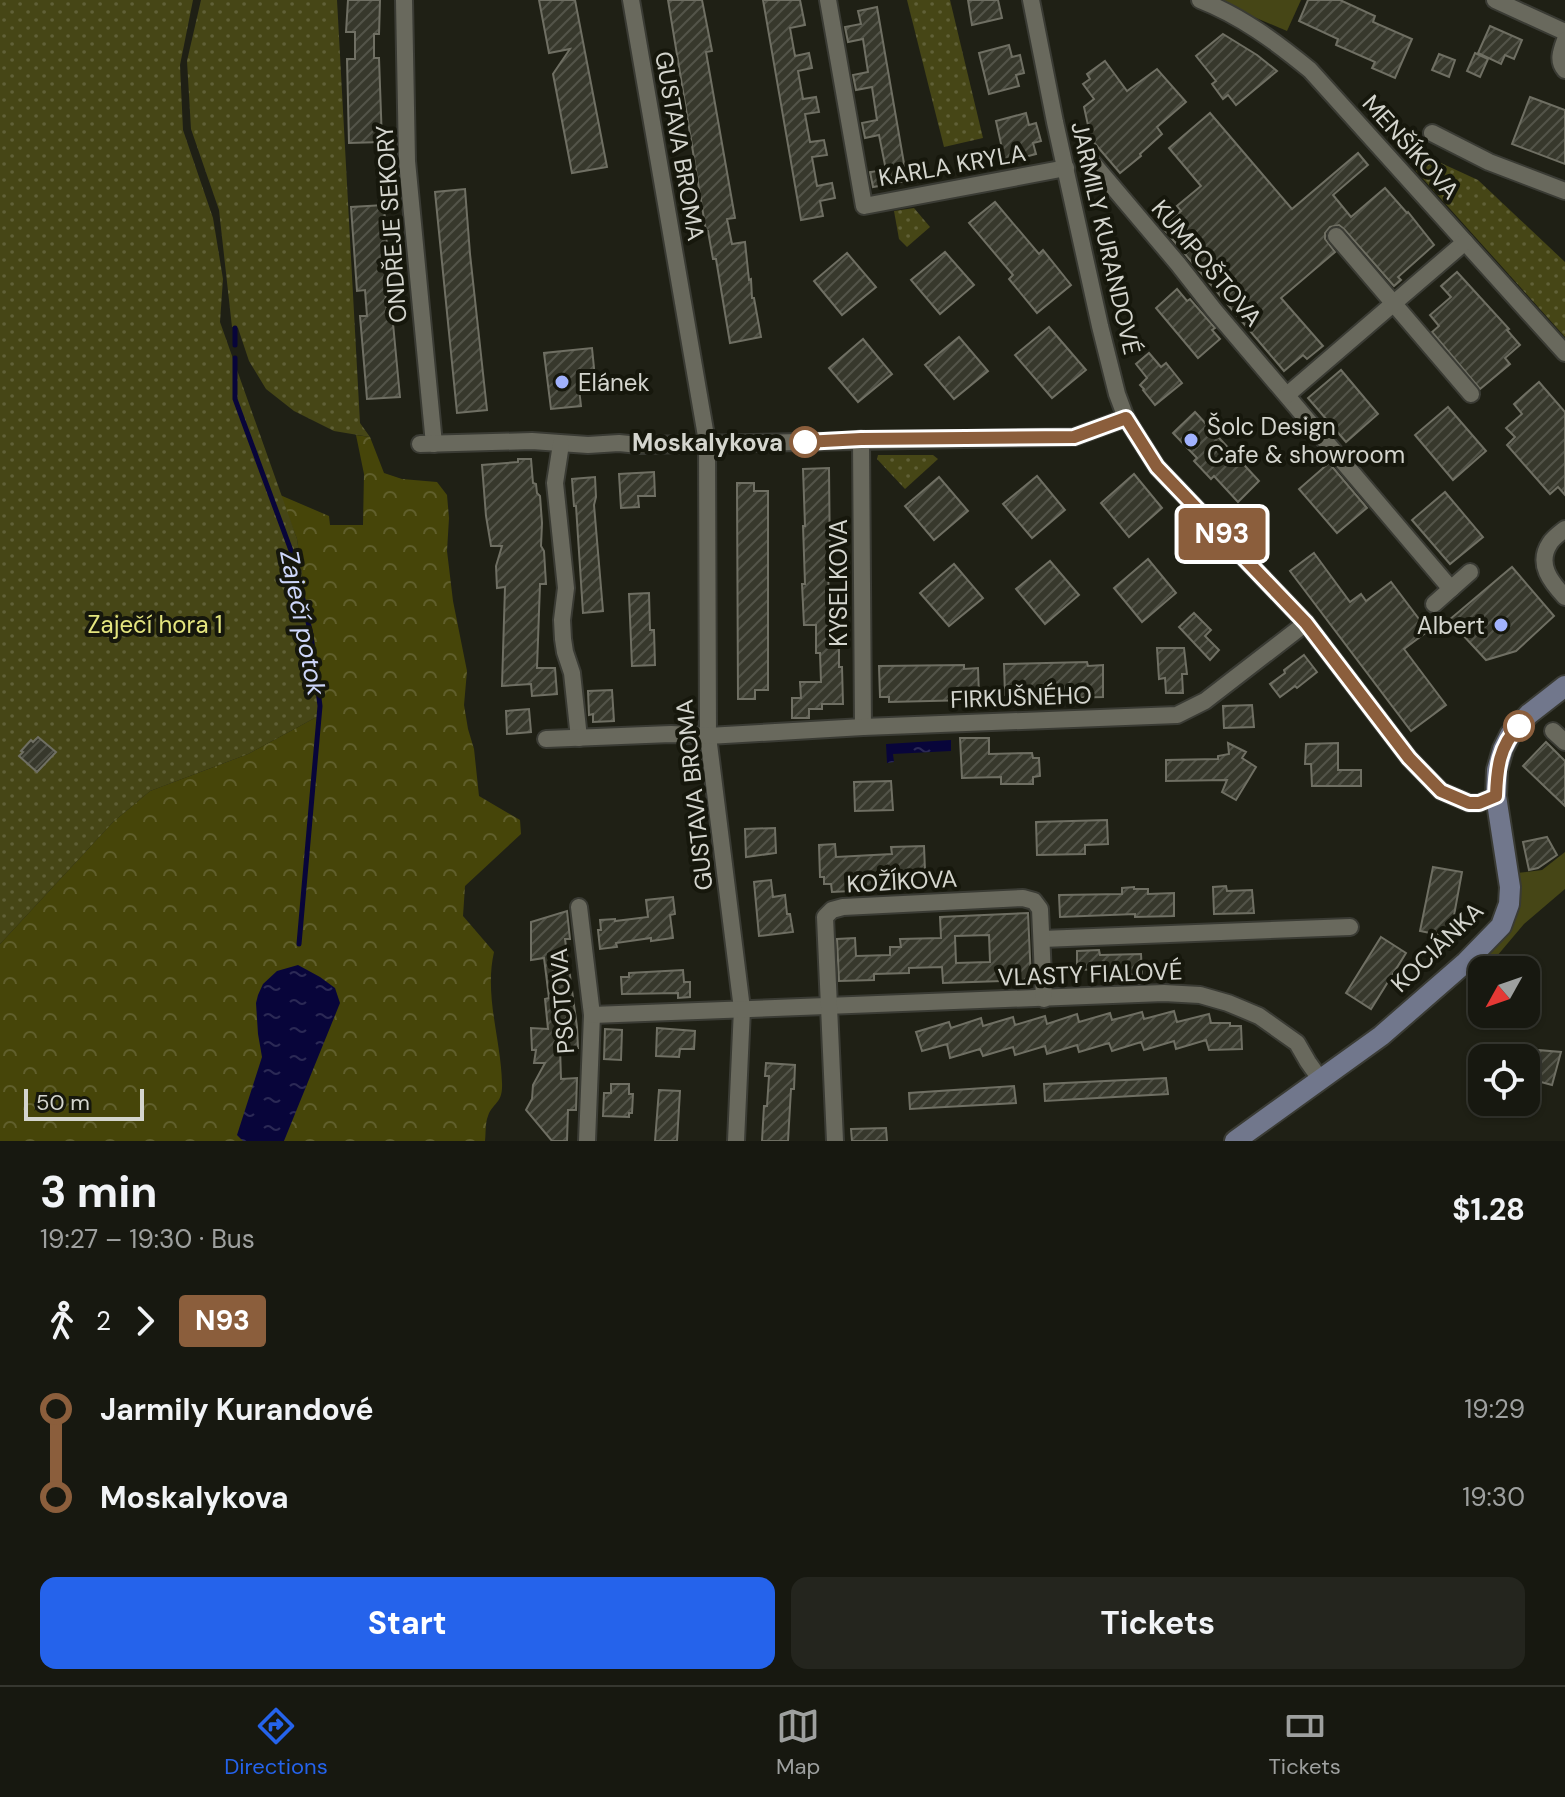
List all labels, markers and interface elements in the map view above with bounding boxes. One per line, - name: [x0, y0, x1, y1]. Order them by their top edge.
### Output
- street label: GUSTAVA BROMA: [648, 49, 712, 243]
- street label: MENŠÍKOVA: [1356, 88, 1466, 206]
- street label: JARMILY KURANDOVÉ: [1064, 118, 1148, 358]
- street label: ONDŘEJE SEKORY: [369, 124, 413, 324]
- street label: KARLA KRYLA: [876, 137, 1028, 193]
- street label: KUMPOŠTOVA: [1145, 193, 1269, 333]
- place label: Elánek: [578, 367, 649, 398]
- marker: Elánek: [553, 373, 571, 391]
- place label: Šolc Design Cafe & showroom: [1207, 411, 1405, 470]
- place label: Moskalykova: [632, 427, 783, 458]
- marker: Moskalykova: [790, 427, 820, 457]
- marker: Šolc Design Cafe & showroom: [1182, 431, 1200, 449]
- line badge: N93: [1176, 508, 1268, 560]
- text: N93: [1195, 515, 1249, 552]
- street label: KYSELKOVA: [823, 519, 854, 647]
- water label: Zaječí potok: [272, 547, 334, 699]
- park label: Zaječí hora 1: [88, 609, 222, 640]
- place label: Albert: [1417, 610, 1485, 641]
- marker: Albert: [1492, 616, 1510, 634]
- street label: FIRKUŠNÉHO: [950, 679, 1092, 715]
- street label: GUSTAVA BROMA: [669, 698, 719, 892]
- unlabelled marker: [1504, 711, 1534, 741]
- street label: KOŽÍKOVA: [846, 863, 958, 899]
- street label: KOCIÁNKA: [1384, 895, 1490, 999]
- street label: PSOTOVA: [543, 947, 581, 1055]
- street label: VLASTY FIALOVÉ: [997, 955, 1183, 993]
- north arrow: [1468, 956, 1540, 1028]
- map controls: [1468, 956, 1540, 1116]
- button: locate: [1468, 1044, 1540, 1116]
- scale bar: [24, 1085, 144, 1121]
- text: 50 m: [36, 1088, 90, 1117]
- text: 3 min: [40, 1163, 157, 1221]
- text: $1.28: [1452, 1190, 1525, 1229]
- text: 19:27 – 19:30 · Bus: [40, 1222, 255, 1256]
- icon: walk: [40, 1299, 84, 1343]
- icon: forward: [123, 1299, 167, 1343]
- text: N93: [195, 1302, 250, 1339]
- text: 2: [96, 1304, 111, 1338]
- text: Jarmily Kurandové: [100, 1390, 374, 1429]
- text: 19:29: [1464, 1392, 1525, 1426]
- text: Moskalykova: [100, 1478, 289, 1517]
- text: 19:30: [1462, 1480, 1525, 1514]
- button: Start: [40, 1577, 775, 1669]
- button: Tickets: [791, 1577, 1525, 1669]
- tab: Directions: [224, 1704, 328, 1781]
- tab: Map: [776, 1704, 820, 1781]
- tab: Tickets: [1269, 1704, 1341, 1781]

